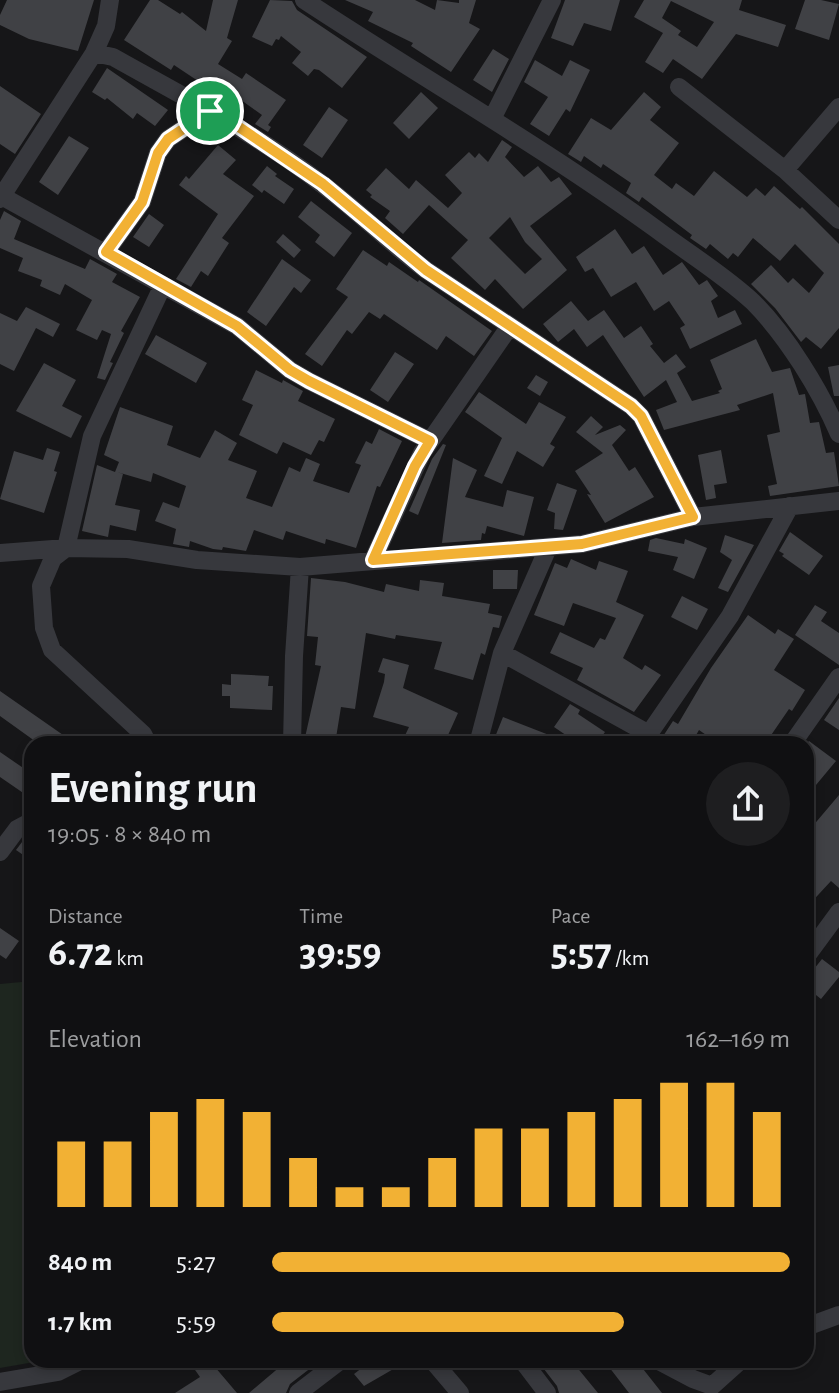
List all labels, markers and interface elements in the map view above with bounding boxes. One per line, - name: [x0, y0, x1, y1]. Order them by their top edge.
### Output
- pin: [176, 77, 244, 145]
- icon: arrive: [188, 89, 232, 133]
- button: share: [706, 762, 790, 846]
- text: Evening run: [48, 767, 257, 811]
- text: 19:05 · 8 × 840 m: [48, 821, 211, 847]
- text: Distance: [48, 905, 123, 927]
- text: Time: [299, 905, 343, 927]
- text: Pace: [551, 905, 590, 927]
- text: 6.72: [48, 933, 113, 973]
- text: 39:59: [299, 933, 382, 973]
- text: 5:57: [551, 933, 612, 973]
- text: km: [113, 947, 144, 969]
- text: /km: [612, 947, 649, 969]
- text: Elevation: [48, 1026, 142, 1052]
- text: 162–169 m: [686, 1026, 790, 1052]
- text: 840 m: [48, 1249, 112, 1275]
- text: 5:27: [176, 1249, 216, 1275]
- text: 1.7 km: [48, 1309, 112, 1335]
- text: 5:59: [176, 1309, 216, 1335]

